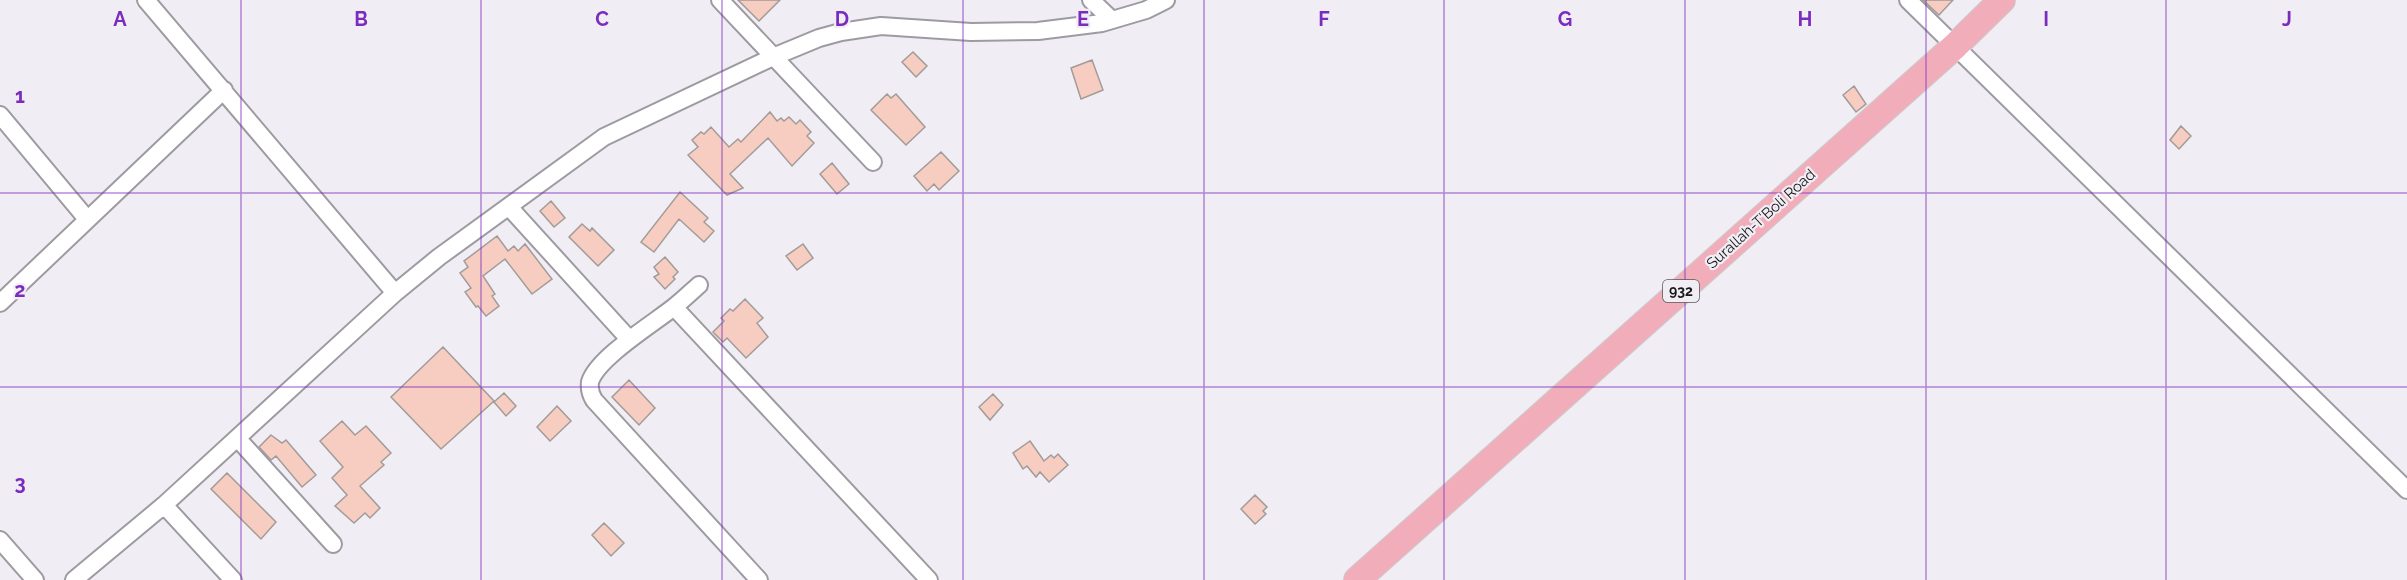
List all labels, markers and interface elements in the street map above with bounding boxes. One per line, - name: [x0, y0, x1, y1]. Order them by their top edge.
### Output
- text: A: [113, 7, 127, 31]
- text: B: [354, 7, 368, 31]
- text: C: [595, 7, 609, 31]
- text: D: [835, 7, 849, 31]
- text: E: [1077, 7, 1089, 31]
- text: F: [1318, 7, 1330, 31]
- text: G: [1558, 7, 1572, 31]
- text: H: [1798, 7, 1812, 31]
- text: I: [2043, 7, 2049, 31]
- text: J: [2282, 7, 2292, 31]
- text: 1: [15, 84, 25, 108]
- street label: Surallah-T'Boli Road: [1703, 165, 1819, 273]
- text: 2: [14, 278, 26, 302]
- road number: 932: [1663, 280, 1699, 302]
- text: 3: [14, 471, 26, 495]

